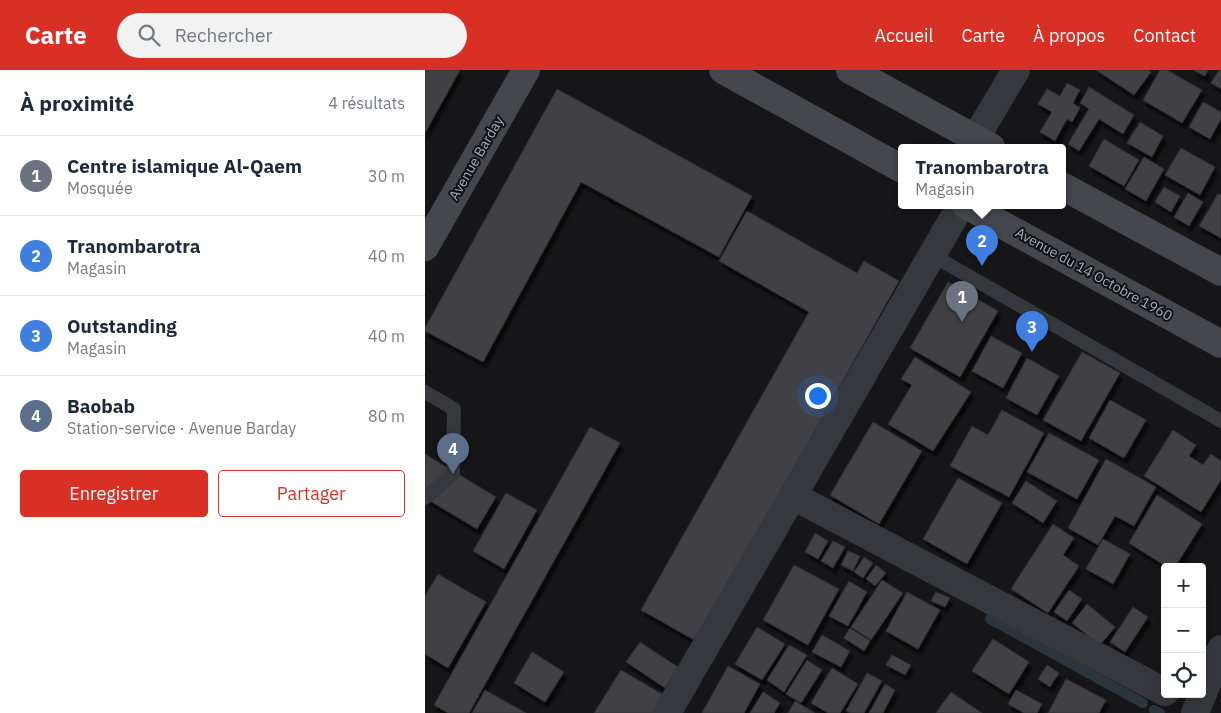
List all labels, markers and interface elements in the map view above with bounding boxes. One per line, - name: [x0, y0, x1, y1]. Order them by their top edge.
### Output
- search box: [117, 13, 467, 58]
- text: Carte: [25, 19, 87, 51]
- icon: search: [135, 21, 163, 49]
- text: Rechercher: [175, 23, 272, 47]
- text: Accueil: [874, 24, 933, 47]
- text: Carte: [961, 24, 1005, 47]
- text: À propos: [1033, 24, 1105, 47]
- text: Contact: [1133, 24, 1196, 47]
- text: À proximité: [20, 89, 134, 117]
- text: 4 résultats: [328, 93, 405, 113]
- street label: Avenue Barday: [445, 113, 507, 203]
- popup: [898, 144, 1066, 209]
- text: Centre islamique Al-Qaem: [67, 154, 302, 178]
- text: Tranombarotra: [915, 155, 1049, 179]
- text: 1: [31, 166, 41, 186]
- text: 30 m: [368, 166, 405, 186]
- text: Mosquée: [67, 178, 133, 198]
- text: Magasin: [915, 179, 975, 199]
- street label: Avenue du 14 Octobre 1960: [1012, 223, 1176, 325]
- pin: 2: [966, 225, 998, 266]
- text: Tranombarotra: [67, 234, 201, 258]
- text: 2: [31, 246, 41, 266]
- text: 40 m: [368, 246, 405, 266]
- text: Magasin: [67, 258, 126, 278]
- pin: 1: [946, 281, 978, 322]
- pin: 3: [1016, 311, 1048, 352]
- text: Outstanding: [67, 314, 177, 338]
- text: 3: [31, 326, 41, 346]
- text: 40 m: [368, 326, 405, 346]
- text: Magasin: [67, 338, 126, 358]
- your location: [805, 383, 831, 409]
- text: Baobab: [67, 394, 135, 418]
- text: 4: [31, 406, 41, 426]
- text: 80 m: [368, 406, 405, 426]
- text: Station-service · Avenue Barday: [67, 418, 296, 438]
- pin: 4: [437, 433, 469, 474]
- button: Enregistrer: [20, 470, 208, 517]
- button: Partager: [218, 470, 405, 517]
- map controls: [1161, 563, 1206, 698]
- button: +: [1161, 563, 1206, 608]
- button: −: [1161, 608, 1206, 653]
- button: locate: [1161, 653, 1206, 698]

